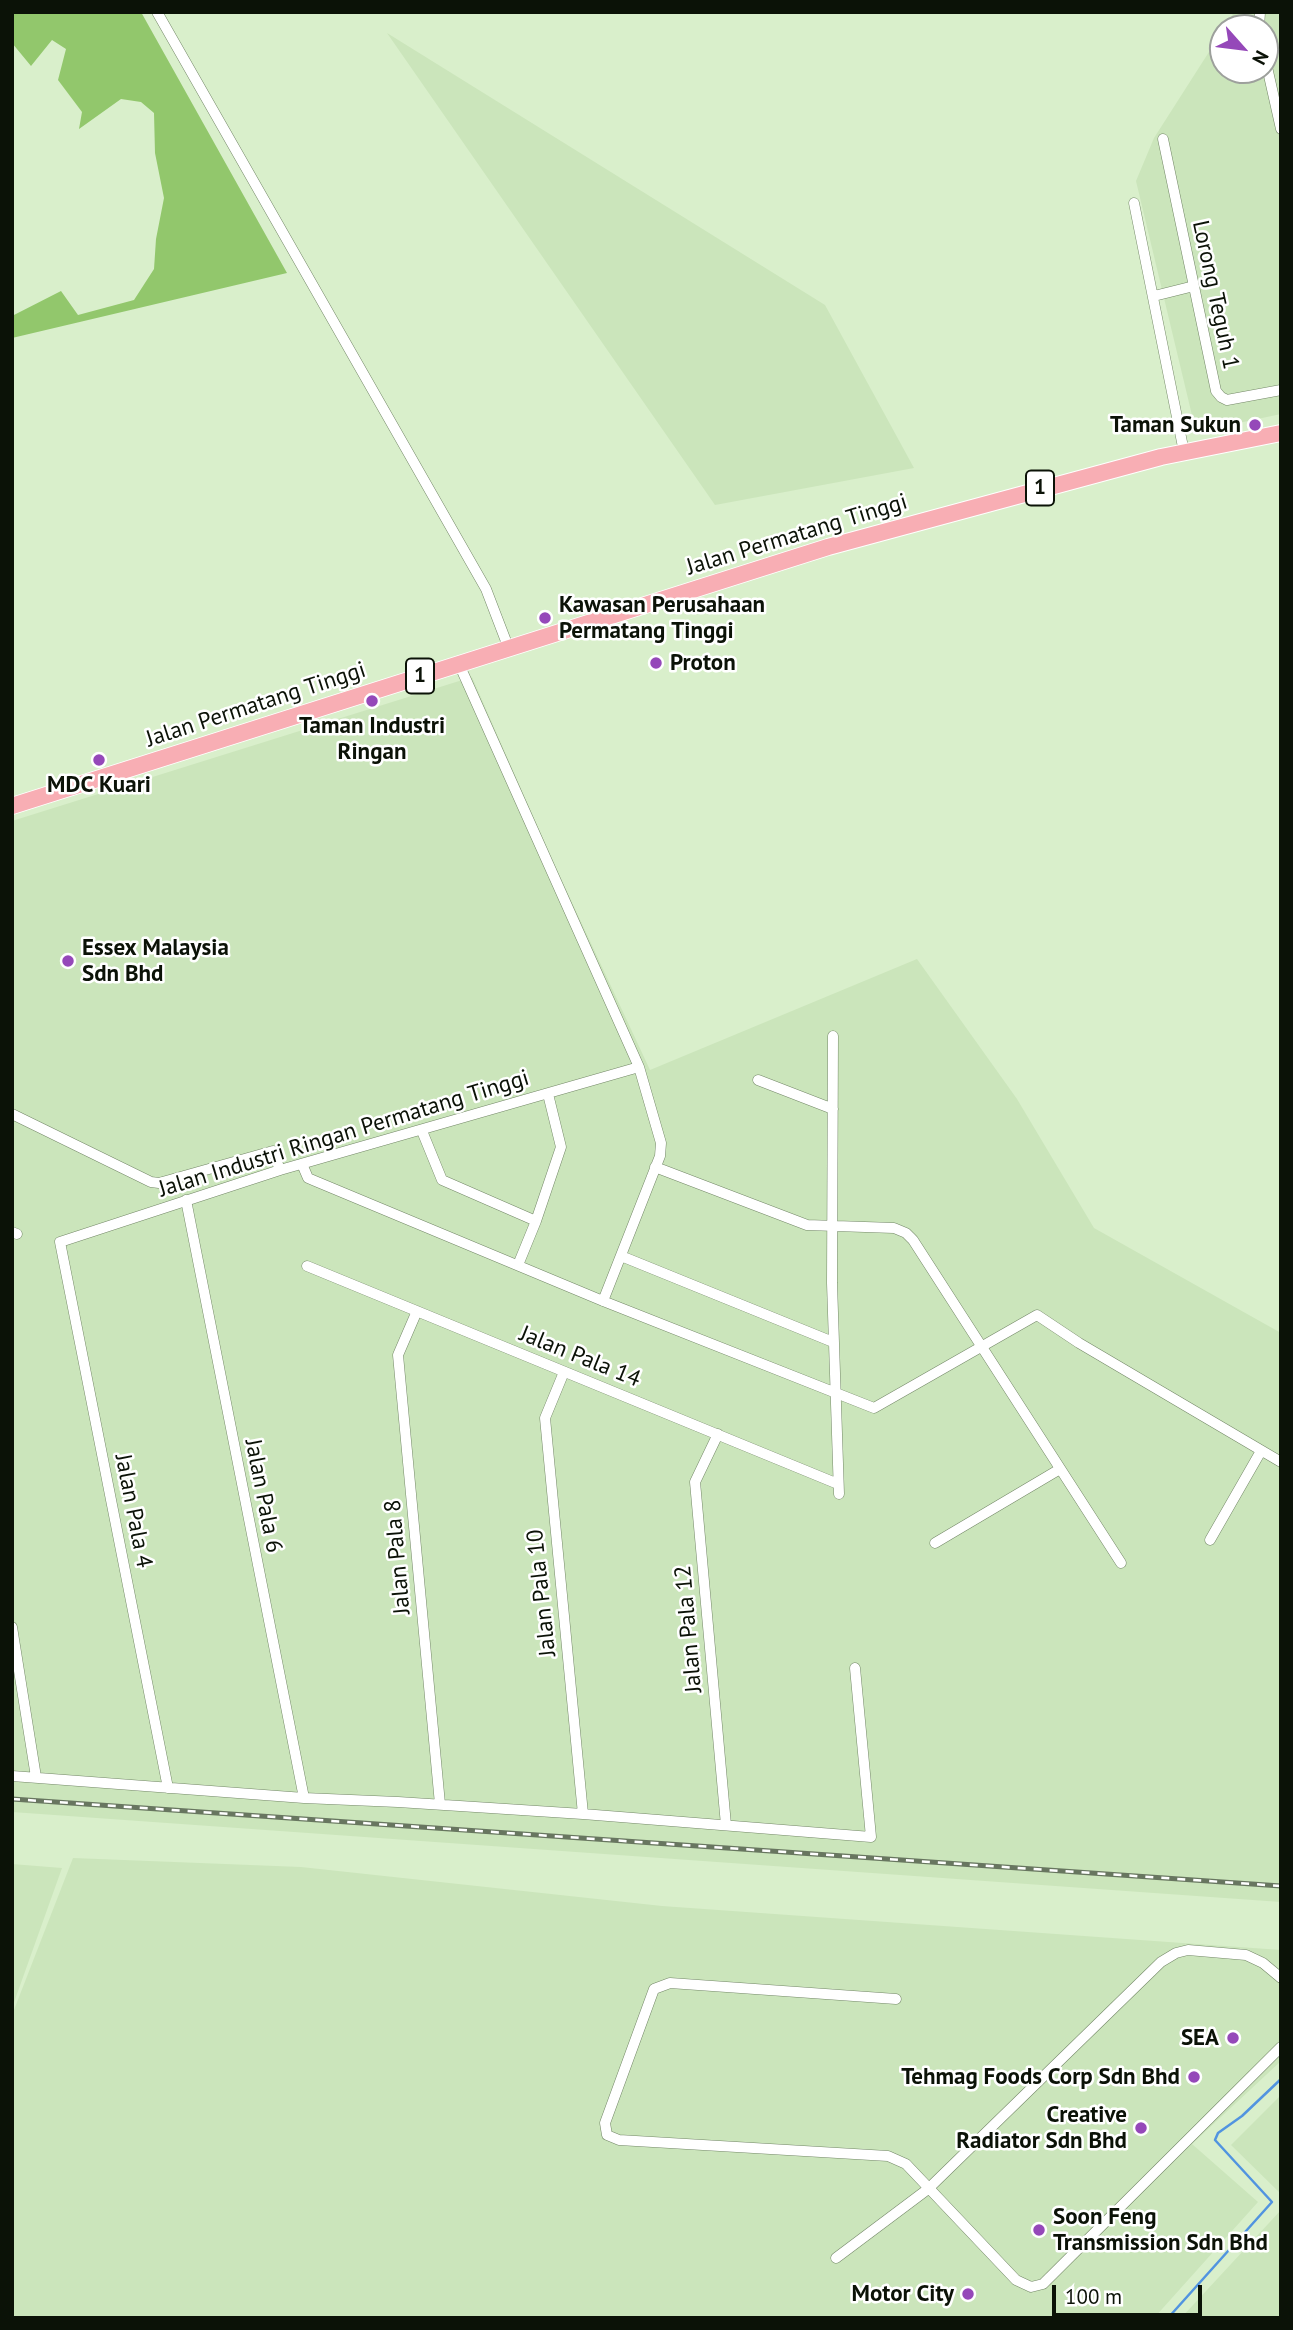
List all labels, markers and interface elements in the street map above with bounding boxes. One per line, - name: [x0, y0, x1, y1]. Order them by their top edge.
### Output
- north arrow: [1209, 14, 1279, 84]
- text: N: [1247, 47, 1274, 69]
- street label: Lorong Teguh 1: [1186, 218, 1244, 372]
- place label: Taman Sukun: [1110, 411, 1241, 439]
- marker: Taman Sukun: [1247, 417, 1263, 433]
- road number: 1: [1026, 470, 1054, 505]
- street label: Jalan Permatang Tinggi: [683, 488, 911, 582]
- place label: Kawasan Perusahaan Permatang Tinggi: [559, 591, 765, 645]
- marker: Kawasan Perusahaan Permatang Tinggi: [537, 610, 553, 626]
- place label: Proton: [670, 649, 736, 677]
- marker: Proton: [648, 655, 664, 671]
- street label: Jalan Permatang Tinggi: [143, 656, 369, 754]
- road number: 1: [406, 658, 434, 694]
- marker: Taman Industri Ringan: [364, 693, 380, 709]
- place label: Taman Industri Ringan: [299, 712, 445, 766]
- marker: MDC Kuari: [91, 752, 107, 768]
- place label: MDC Kuari: [47, 771, 151, 799]
- place label: Essex Malaysia Sdn Bhd: [82, 934, 229, 988]
- marker: Essex Malaysia Sdn Bhd: [60, 953, 76, 969]
- street label: Jalan Industri Ringan Permatang Tinggi: [156, 1064, 532, 1204]
- street label: Jalan Pala 14: [516, 1320, 644, 1394]
- street label: Jalan Pala 6: [238, 1437, 288, 1555]
- street label: Jalan Pala 4: [108, 1452, 158, 1570]
- street label: Jalan Pala 8: [379, 1498, 417, 1616]
- street label: Jalan Pala 10: [522, 1528, 562, 1658]
- street label: Jalan Pala 12: [670, 1564, 708, 1694]
- place label: SEA: [1181, 2024, 1219, 2052]
- marker: SEA: [1225, 2030, 1241, 2046]
- place label: Tehmag Foods Corp Sdn Bhd: [901, 2063, 1180, 2091]
- marker: Tehmag Foods Corp Sdn Bhd: [1186, 2069, 1202, 2085]
- place label: Creative Radiator Sdn Bhd: [956, 2101, 1127, 2155]
- marker: Creative Radiator Sdn Bhd: [1133, 2120, 1149, 2136]
- place label: Soon Feng Transmission Sdn Bhd: [1053, 2203, 1268, 2257]
- marker: Soon Feng Transmission Sdn Bhd: [1031, 2222, 1047, 2238]
- scale bar: [1055, 2270, 1206, 2314]
- place label: Motor City: [852, 2280, 954, 2308]
- text: 100 m: [1065, 2283, 1122, 2310]
- marker: Motor City: [960, 2286, 976, 2302]

